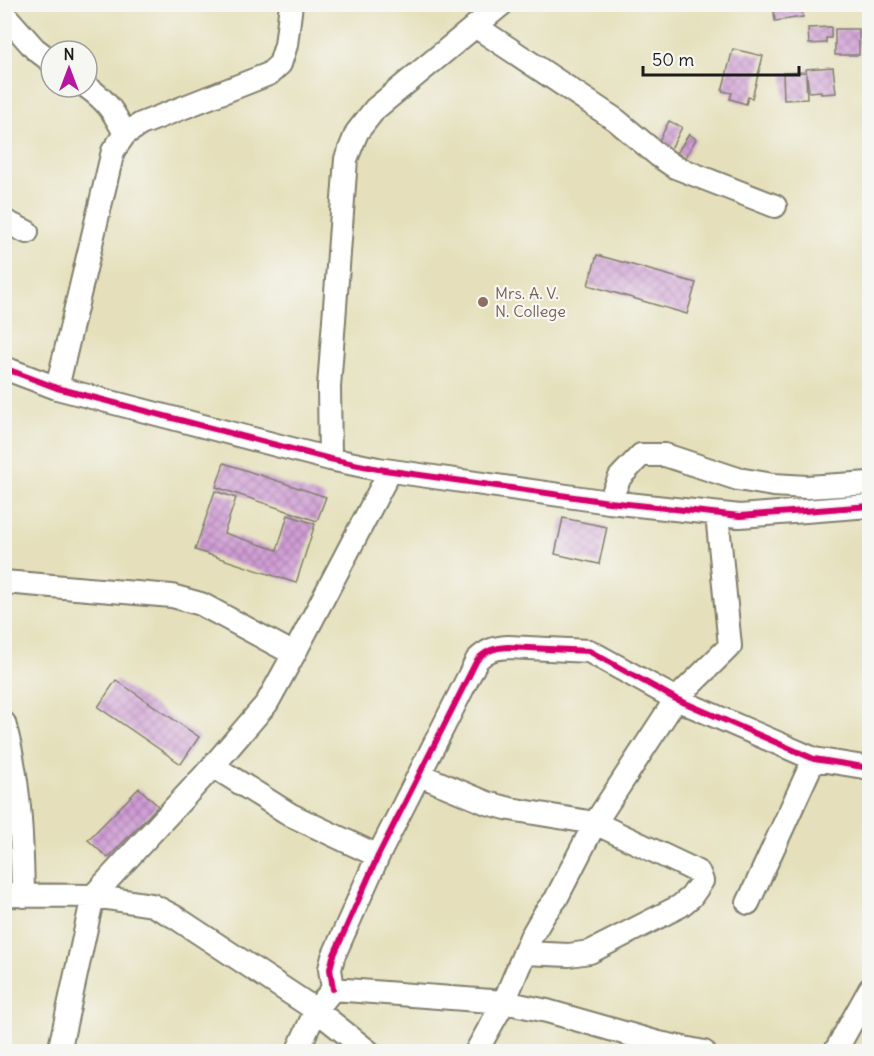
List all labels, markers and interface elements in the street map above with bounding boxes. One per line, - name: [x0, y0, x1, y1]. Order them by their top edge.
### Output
- north arrow: [39, 39, 99, 99]
- scale bar: [643, 39, 799, 77]
- text: N: [63, 44, 75, 64]
- text: 50 m: [652, 48, 694, 71]
- place label: Mrs. A. V. N. College: [495, 283, 566, 321]
- marker: Mrs. A. V. N. College: [476, 295, 490, 309]

